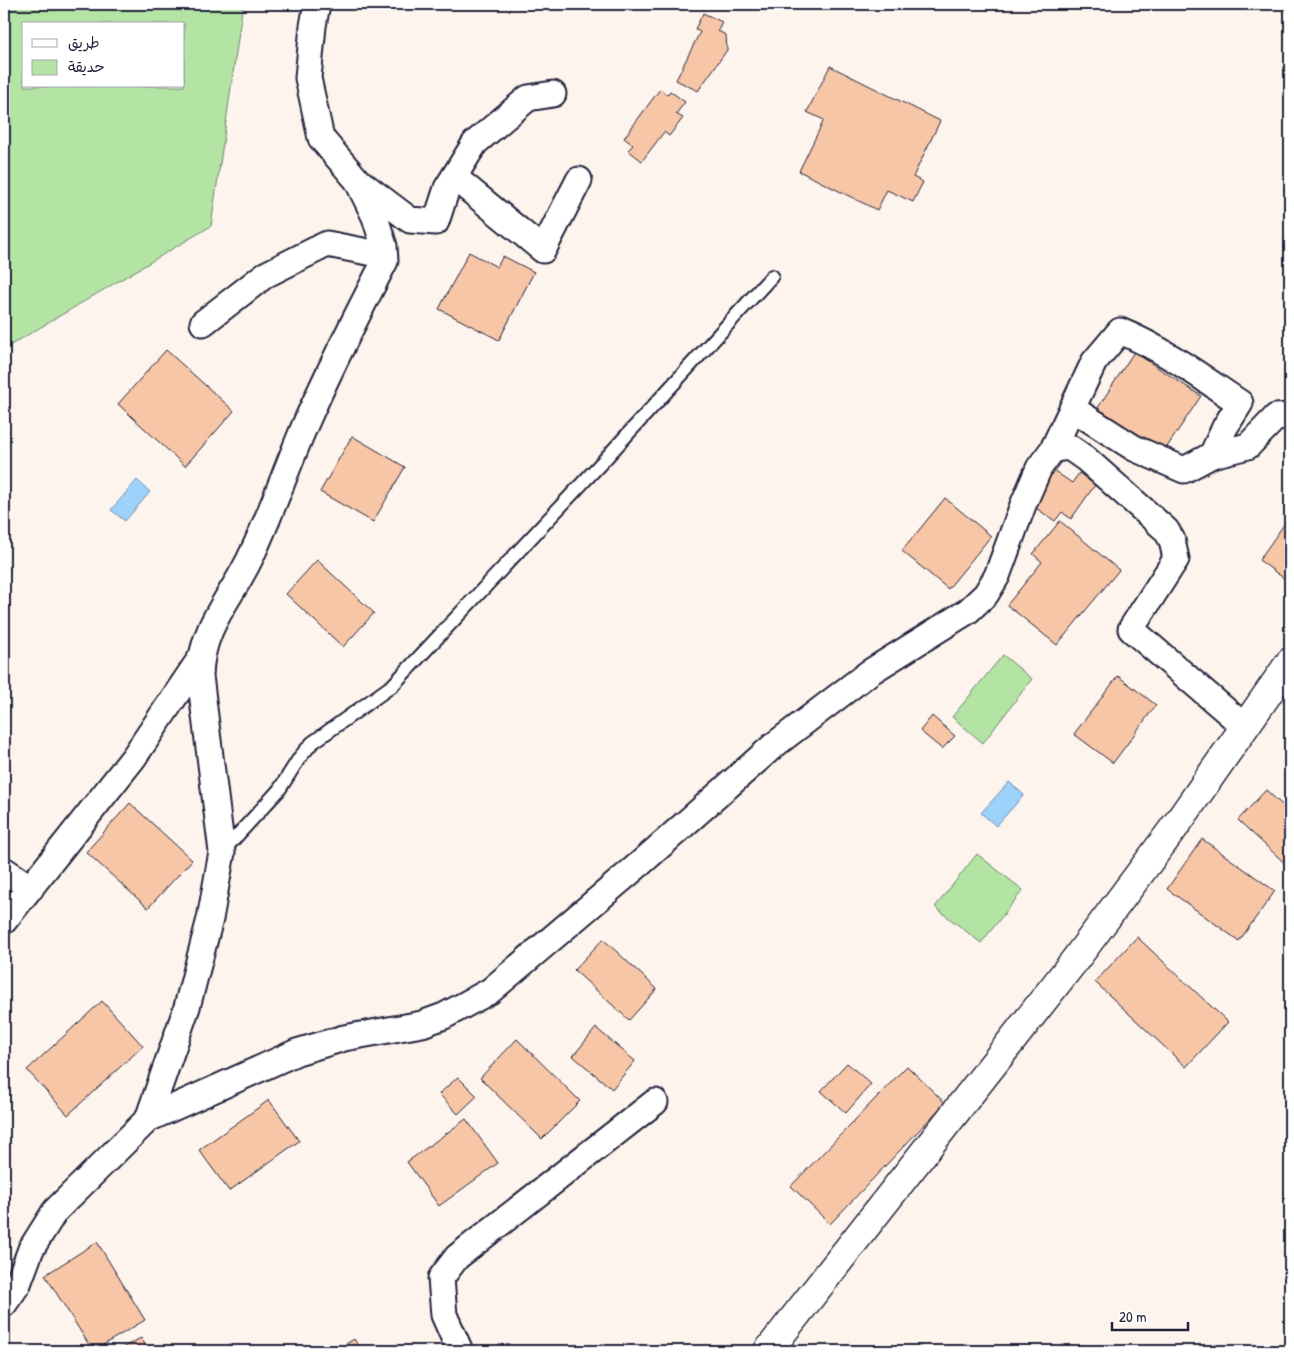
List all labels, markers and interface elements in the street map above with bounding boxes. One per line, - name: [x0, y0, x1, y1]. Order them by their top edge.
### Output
- legend: [22, 22, 185, 88]
- text: طريق: [68, 32, 100, 53]
- text: حديقة: [68, 56, 105, 77]
- scale bar: [1112, 1300, 1188, 1332]
- text: 20 m: [1119, 1306, 1146, 1327]

